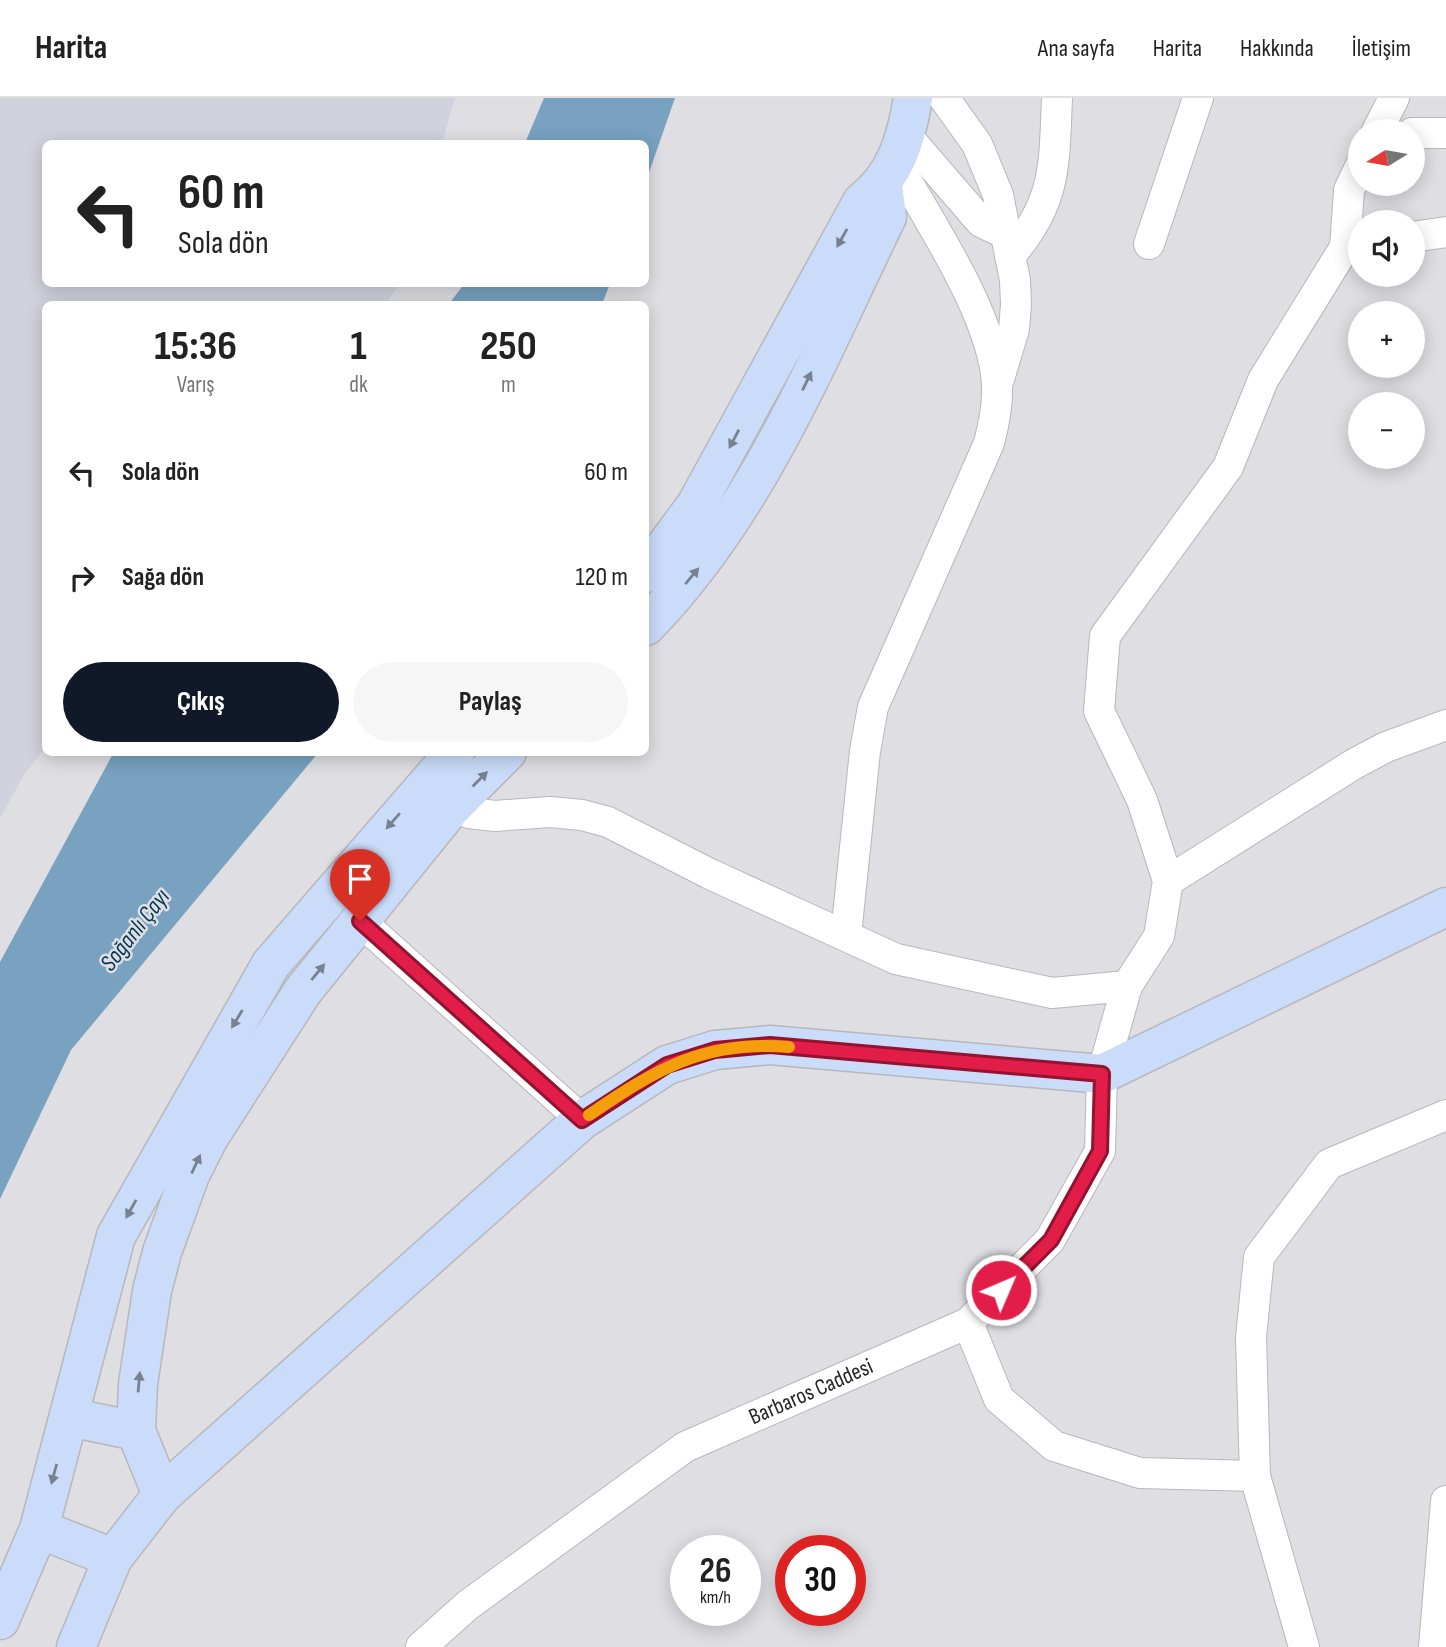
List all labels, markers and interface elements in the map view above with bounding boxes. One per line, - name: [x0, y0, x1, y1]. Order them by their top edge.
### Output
- text: Harita: [35, 28, 107, 68]
- text: Ana sayfa: [1038, 34, 1115, 63]
- text: Harita: [1153, 34, 1202, 63]
- text: Hakkında: [1240, 34, 1314, 63]
- text: İletişim: [1352, 34, 1411, 63]
- north arrow: [1348, 119, 1424, 196]
- map controls: [1348, 119, 1425, 469]
- text: 60 m: [178, 164, 265, 223]
- icon: left: [63, 168, 154, 259]
- button: sound: [1348, 210, 1425, 287]
- text: Sola dön: [178, 224, 269, 263]
- one-way arrow: [836, 229, 848, 248]
- button: +: [1348, 301, 1425, 378]
- text: 15:36: [154, 321, 237, 372]
- text: 1: [350, 321, 367, 372]
- text: 250: [480, 321, 537, 372]
- text: Varış: [177, 371, 214, 399]
- text: dk: [349, 371, 368, 399]
- text: m: [501, 371, 516, 399]
- one-way arrow: [801, 371, 812, 391]
- button: −: [1348, 392, 1425, 469]
- one-way arrow: [728, 429, 740, 449]
- icon: left: [63, 454, 101, 492]
- text: Sola dön: [122, 457, 199, 488]
- text: 60 m: [584, 457, 628, 488]
- icon: right: [63, 559, 101, 597]
- text: Sağa dön: [122, 562, 204, 593]
- text: 120 m: [575, 562, 628, 593]
- one-way arrow: [684, 567, 700, 585]
- button: Çıkış: [63, 662, 339, 742]
- button: Paylaş: [353, 662, 628, 742]
- one-way arrow: [472, 771, 489, 788]
- one-way arrow: [385, 812, 401, 830]
- pin: [330, 849, 390, 921]
- icon: arrive: [341, 860, 379, 898]
- water label: Soğanlı Çayı: [94, 883, 176, 977]
- one-way arrow: [311, 964, 326, 982]
- one-way arrow: [231, 1009, 244, 1028]
- one-way arrow: [190, 1154, 202, 1174]
- one-way arrow: [125, 1199, 137, 1219]
- position arrow: [964, 1253, 1038, 1327]
- street label: Barbaros Caddesi: [745, 1352, 877, 1431]
- one-way arrow: [134, 1371, 145, 1393]
- one-way arrow: [48, 1463, 59, 1485]
- speed limit sign: 30: [775, 1535, 866, 1626]
- text: 26: [700, 1550, 731, 1593]
- text: km/h: [700, 1587, 731, 1608]

